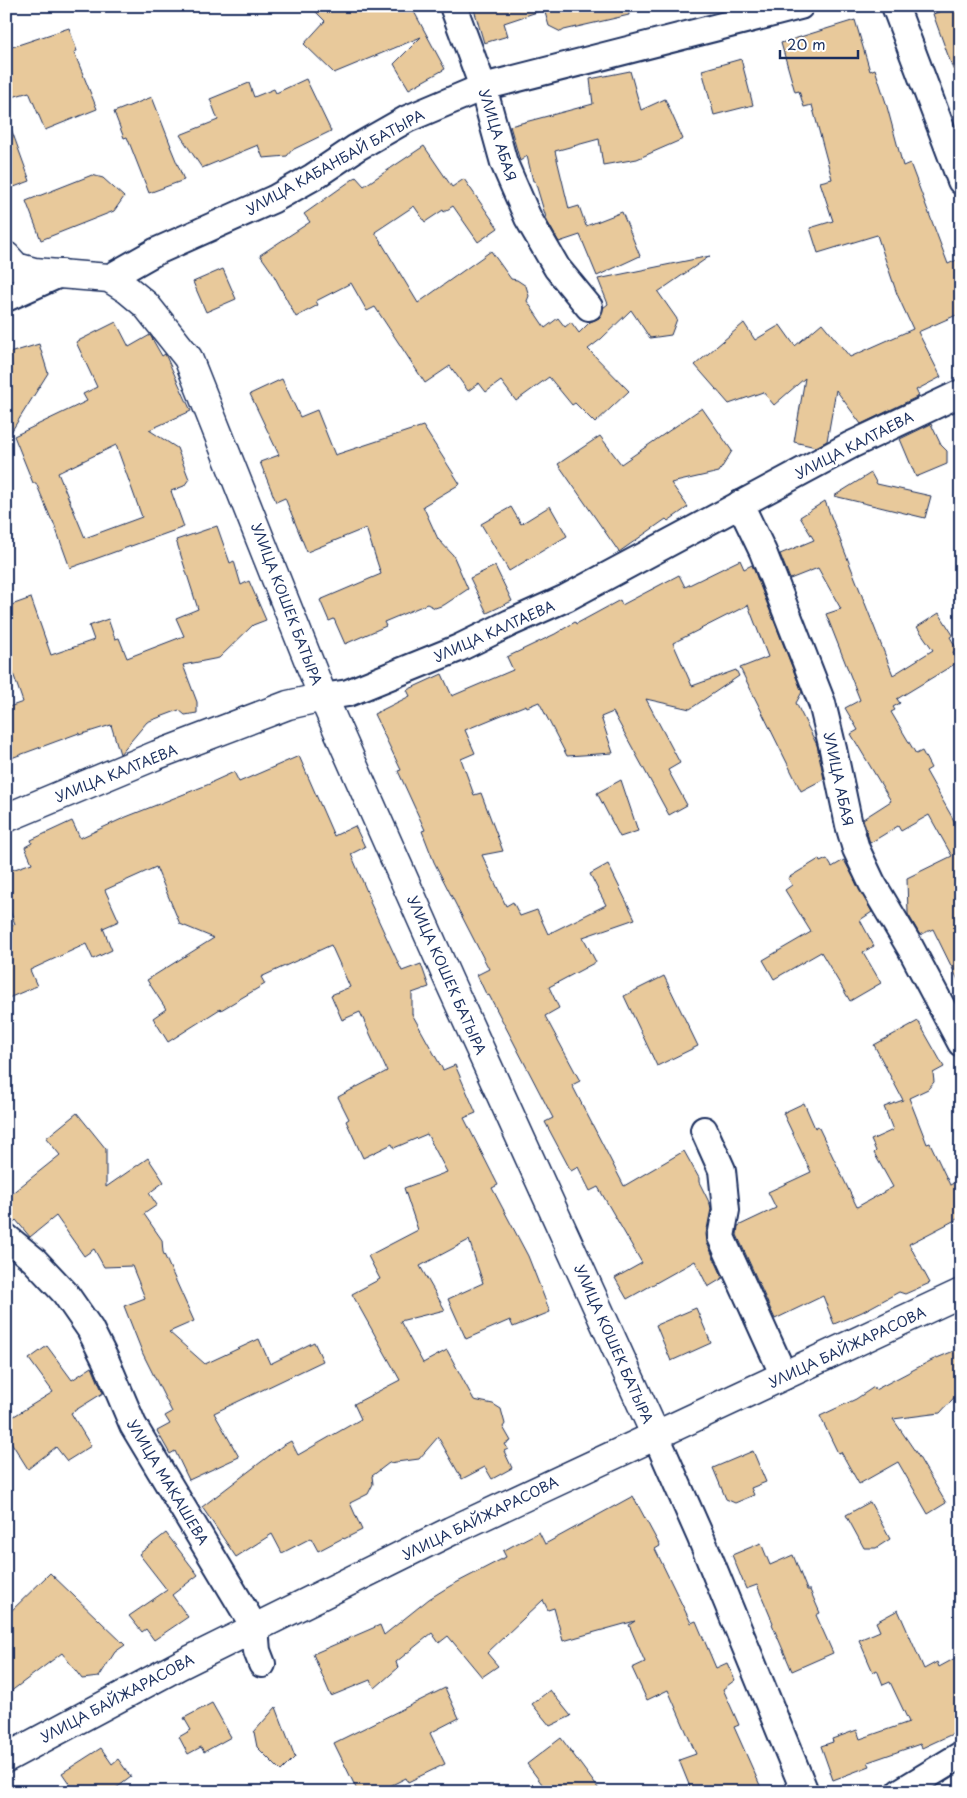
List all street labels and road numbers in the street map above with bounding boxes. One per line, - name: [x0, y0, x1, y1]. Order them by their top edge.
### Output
- street label: УЛИЦА АБАЯ: [474, 86, 522, 184]
- street label: УЛИЦА КАБАНБАЙ БАТЫРА: [242, 104, 428, 220]
- street label: УЛИЦА КАЛТАЕВА: [791, 406, 917, 484]
- street label: УЛИЦА КОШЕК БАТЫРА: [246, 520, 328, 688]
- street label: УЛИЦА КАЛТАЕВА: [430, 595, 558, 667]
- street label: УЛИЦА АБАЯ: [819, 730, 859, 828]
- street label: УЛИЦА КАЛТАЕВА: [52, 739, 180, 807]
- street label: УЛИЦА КОШЕК БАТЫРА: [402, 892, 492, 1058]
- street label: УЛИЦА КОШЕК БАТЫРА: [569, 1261, 659, 1427]
- street label: УЛИЦА БАЙЖАРАСОВА: [765, 1301, 929, 1393]
- street label: УЛИЦА МАКАШЕВА: [122, 1415, 214, 1549]
- street label: УЛИЦА БАЙЖАРАСОВА: [398, 1471, 562, 1565]
- street label: УЛИЦА БАЙЖАРАСОВА: [36, 1649, 198, 1747]

